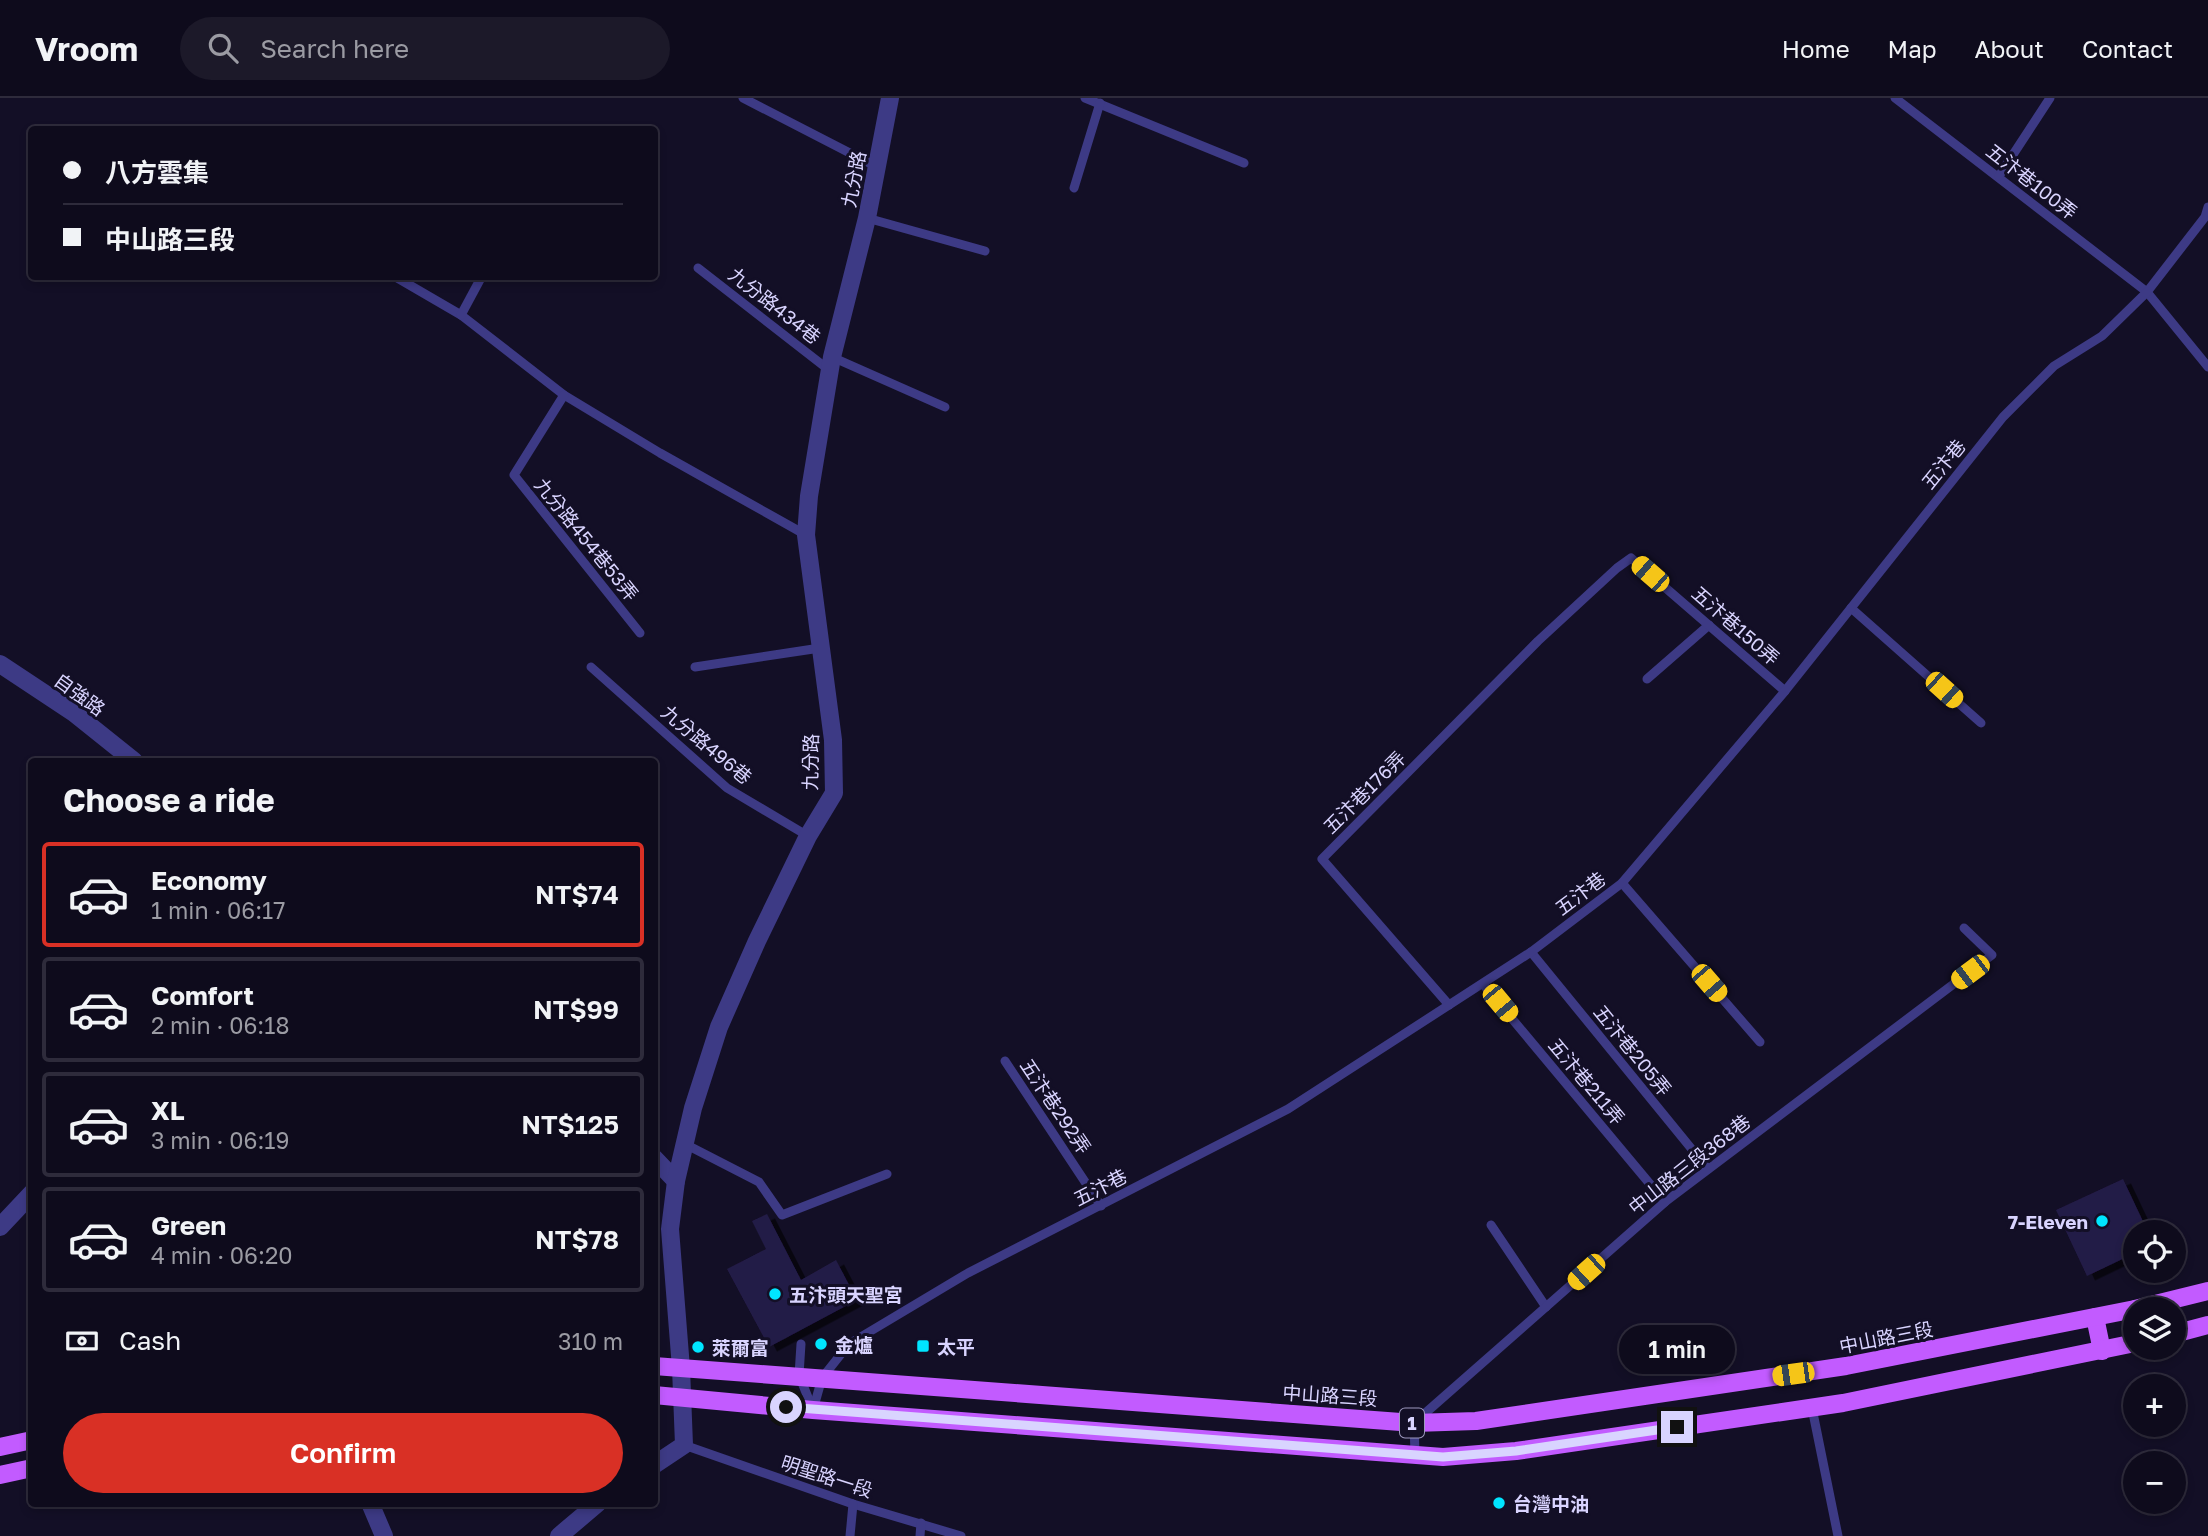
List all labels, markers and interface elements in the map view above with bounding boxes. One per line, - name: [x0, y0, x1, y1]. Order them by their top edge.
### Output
- search box: [180, 17, 670, 80]
- text: Vroom: [35, 29, 138, 68]
- icon: search: [204, 29, 242, 67]
- text: Search here: [260, 33, 409, 64]
- text: Home: [1782, 34, 1850, 63]
- text: Map: [1888, 34, 1937, 63]
- text: About: [1975, 34, 2044, 63]
- text: Contact: [2082, 34, 2173, 63]
- street label: 五汴巷100弄: [1982, 138, 2082, 224]
- street label: 九分路: [836, 149, 870, 209]
- text: 八方雲集: [105, 157, 209, 188]
- text: 中山路三段: [105, 224, 235, 255]
- street label: 九分路434巷: [724, 262, 826, 348]
- street label: 五汴巷: [1916, 435, 1970, 493]
- street label: 九分路454巷53弄: [530, 473, 644, 605]
- car: [1628, 552, 1673, 596]
- street label: 五汴巷150弄: [1688, 581, 1784, 669]
- street label: 自強路: [50, 668, 110, 720]
- car: [1922, 668, 1967, 712]
- street label: 九分路496巷: [657, 700, 757, 788]
- street label: 九分路: [798, 733, 822, 791]
- street label: 五汴巷176弄: [1318, 746, 1410, 838]
- text: Choose a ride: [63, 781, 275, 819]
- icon: car: [67, 863, 130, 926]
- text: Economy: [151, 865, 267, 896]
- street label: 五汴巷: [1550, 867, 1610, 919]
- text: NT$74: [535, 879, 619, 910]
- text: 1 min · 06:17: [151, 896, 285, 924]
- car: [1947, 951, 1994, 993]
- car: [1688, 960, 1731, 1006]
- icon: car: [67, 978, 130, 1041]
- text: Comfort: [151, 980, 254, 1011]
- car: [1479, 980, 1522, 1026]
- text: NT$99: [533, 994, 619, 1025]
- street label: 五汴巷205弄: [1590, 1000, 1676, 1100]
- text: 2 min · 06:18: [151, 1011, 289, 1039]
- street label: 五汴巷211弄: [1544, 1033, 1630, 1129]
- street label: 五汴巷292弄: [1016, 1054, 1096, 1158]
- icon: car: [67, 1093, 130, 1156]
- text: XL: [151, 1095, 185, 1126]
- text: NT$125: [521, 1109, 619, 1140]
- street label: 中山路三段368巷: [1624, 1109, 1754, 1219]
- text: 3 min · 06:19: [151, 1126, 289, 1154]
- street label: 五汴巷: [1069, 1164, 1131, 1210]
- icon: car: [67, 1208, 130, 1271]
- text: Green: [151, 1210, 226, 1241]
- place label: 7-Eleven: [2008, 1210, 2088, 1233]
- marker: 7-Eleven: [2094, 1213, 2110, 1229]
- map controls: [2123, 1220, 2186, 1514]
- button: locate: [2123, 1220, 2186, 1283]
- text: NT$78: [535, 1224, 619, 1255]
- text: 4 min · 06:20: [151, 1241, 293, 1269]
- car: [1564, 1250, 1609, 1294]
- place label: 五汴頭天聖宮: [789, 1283, 903, 1306]
- marker: 五汴頭天聖宮: [767, 1286, 783, 1302]
- button: layers: [2123, 1297, 2186, 1360]
- street label: 中山路三段: [1837, 1317, 1935, 1357]
- icon: cash: [63, 1322, 101, 1360]
- text: Cash: [119, 1325, 181, 1356]
- callout: 1 min: [1619, 1326, 1735, 1374]
- text: 310 m: [558, 1327, 623, 1355]
- place label: 金爐: [835, 1333, 873, 1356]
- place label: 太平: [937, 1335, 975, 1358]
- text: 1 min: [1648, 1335, 1706, 1363]
- place label: 萊爾富: [712, 1336, 769, 1359]
- marker: 金爐: [813, 1336, 829, 1352]
- marker: 太平: [915, 1338, 931, 1354]
- marker: 萊爾富: [690, 1339, 706, 1355]
- car: [1771, 1361, 1816, 1387]
- button: +: [2123, 1374, 2186, 1437]
- street label: 中山路三段: [1282, 1380, 1378, 1410]
- route start: [770, 1391, 802, 1423]
- road number: 1: [1400, 1408, 1424, 1438]
- route end: [1661, 1411, 1693, 1443]
- button: Confirm: [63, 1413, 623, 1493]
- street label: 明聖路一段: [778, 1450, 876, 1502]
- button: −: [2123, 1451, 2186, 1514]
- place label: 台灣中油: [1513, 1492, 1589, 1515]
- marker: 台灣中油: [1491, 1495, 1507, 1511]

